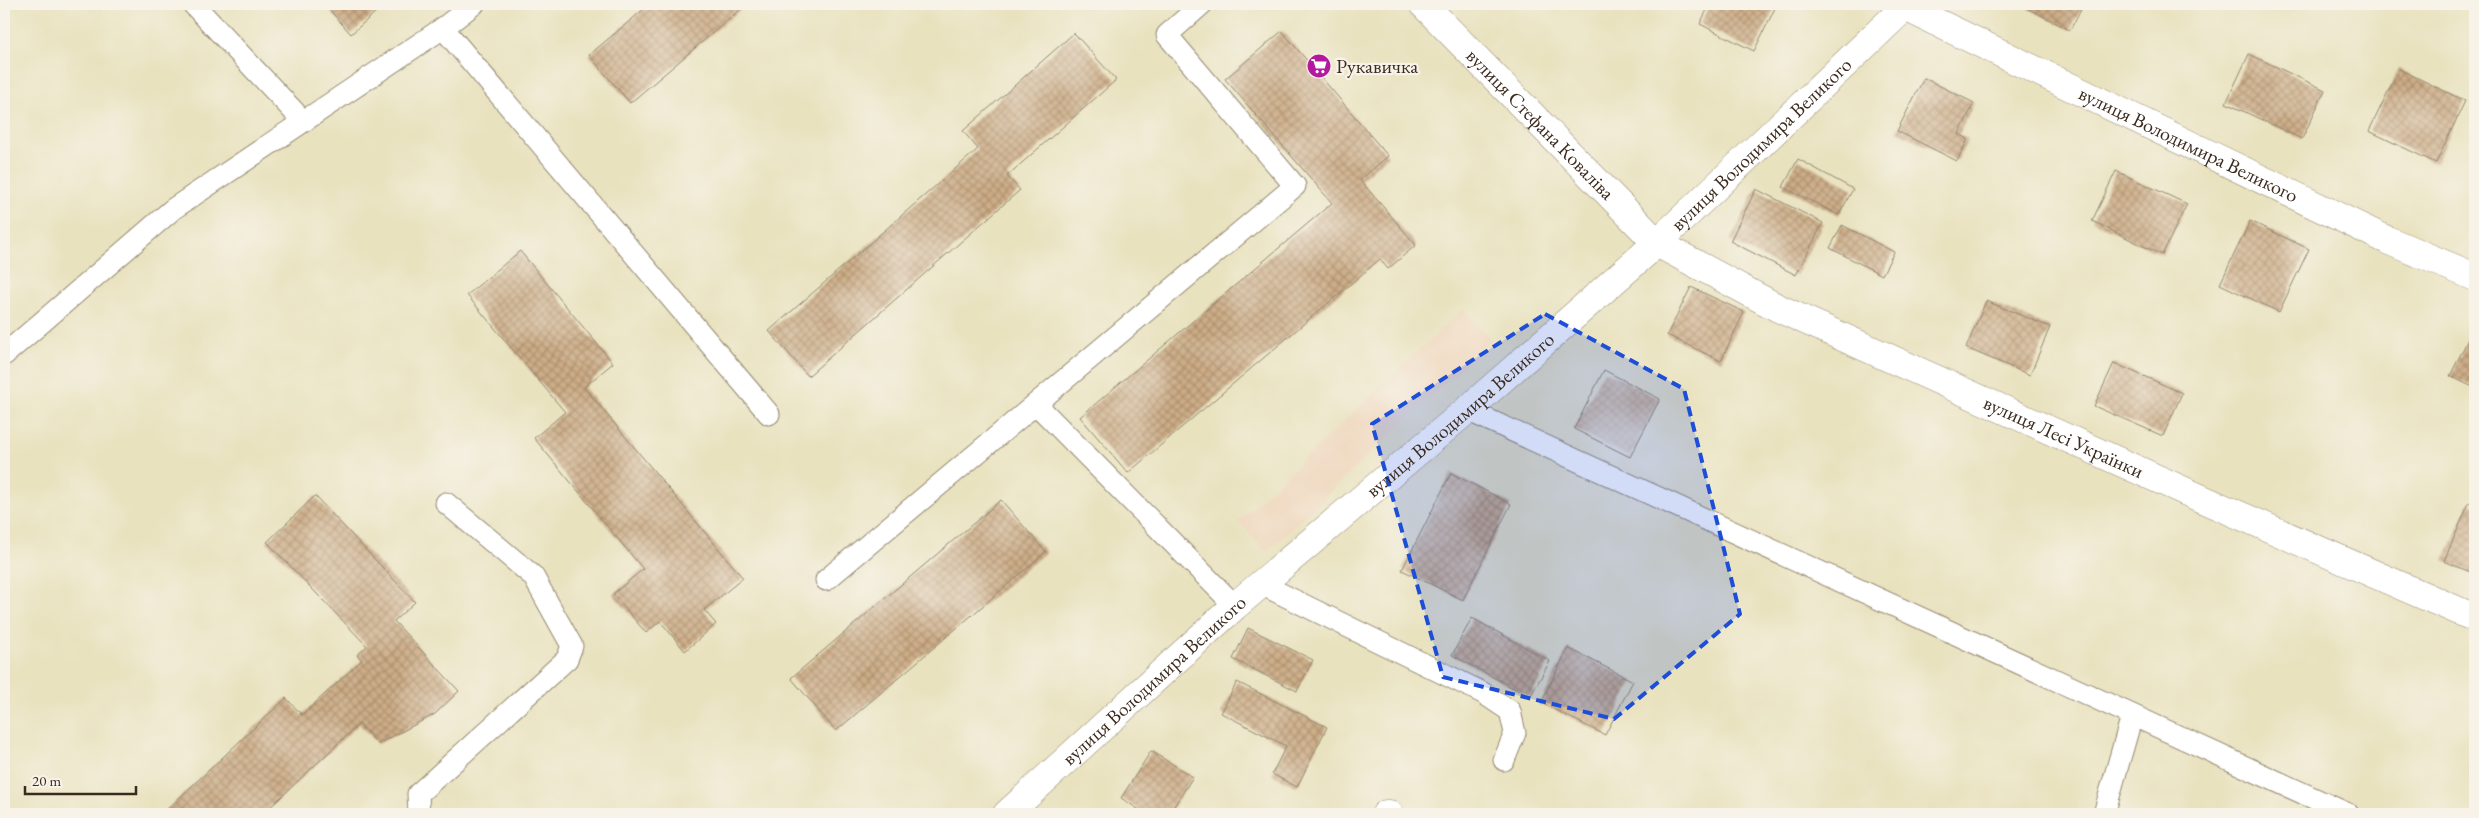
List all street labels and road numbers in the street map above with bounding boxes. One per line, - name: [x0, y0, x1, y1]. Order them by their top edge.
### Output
- street label: вулиця Стефана Коваліва: [1461, 43, 1620, 205]
- street label: вулиця Володимира Великого: [1665, 52, 1857, 236]
- street label: вулиця Володимира Великого: [2075, 80, 2303, 208]
- street label: вулиця Володимира Великого: [1360, 326, 1560, 503]
- street label: вулиця Лесі Українки: [1980, 389, 2148, 484]
- street label: вулиця Володимира Великого: [1056, 589, 1252, 771]

